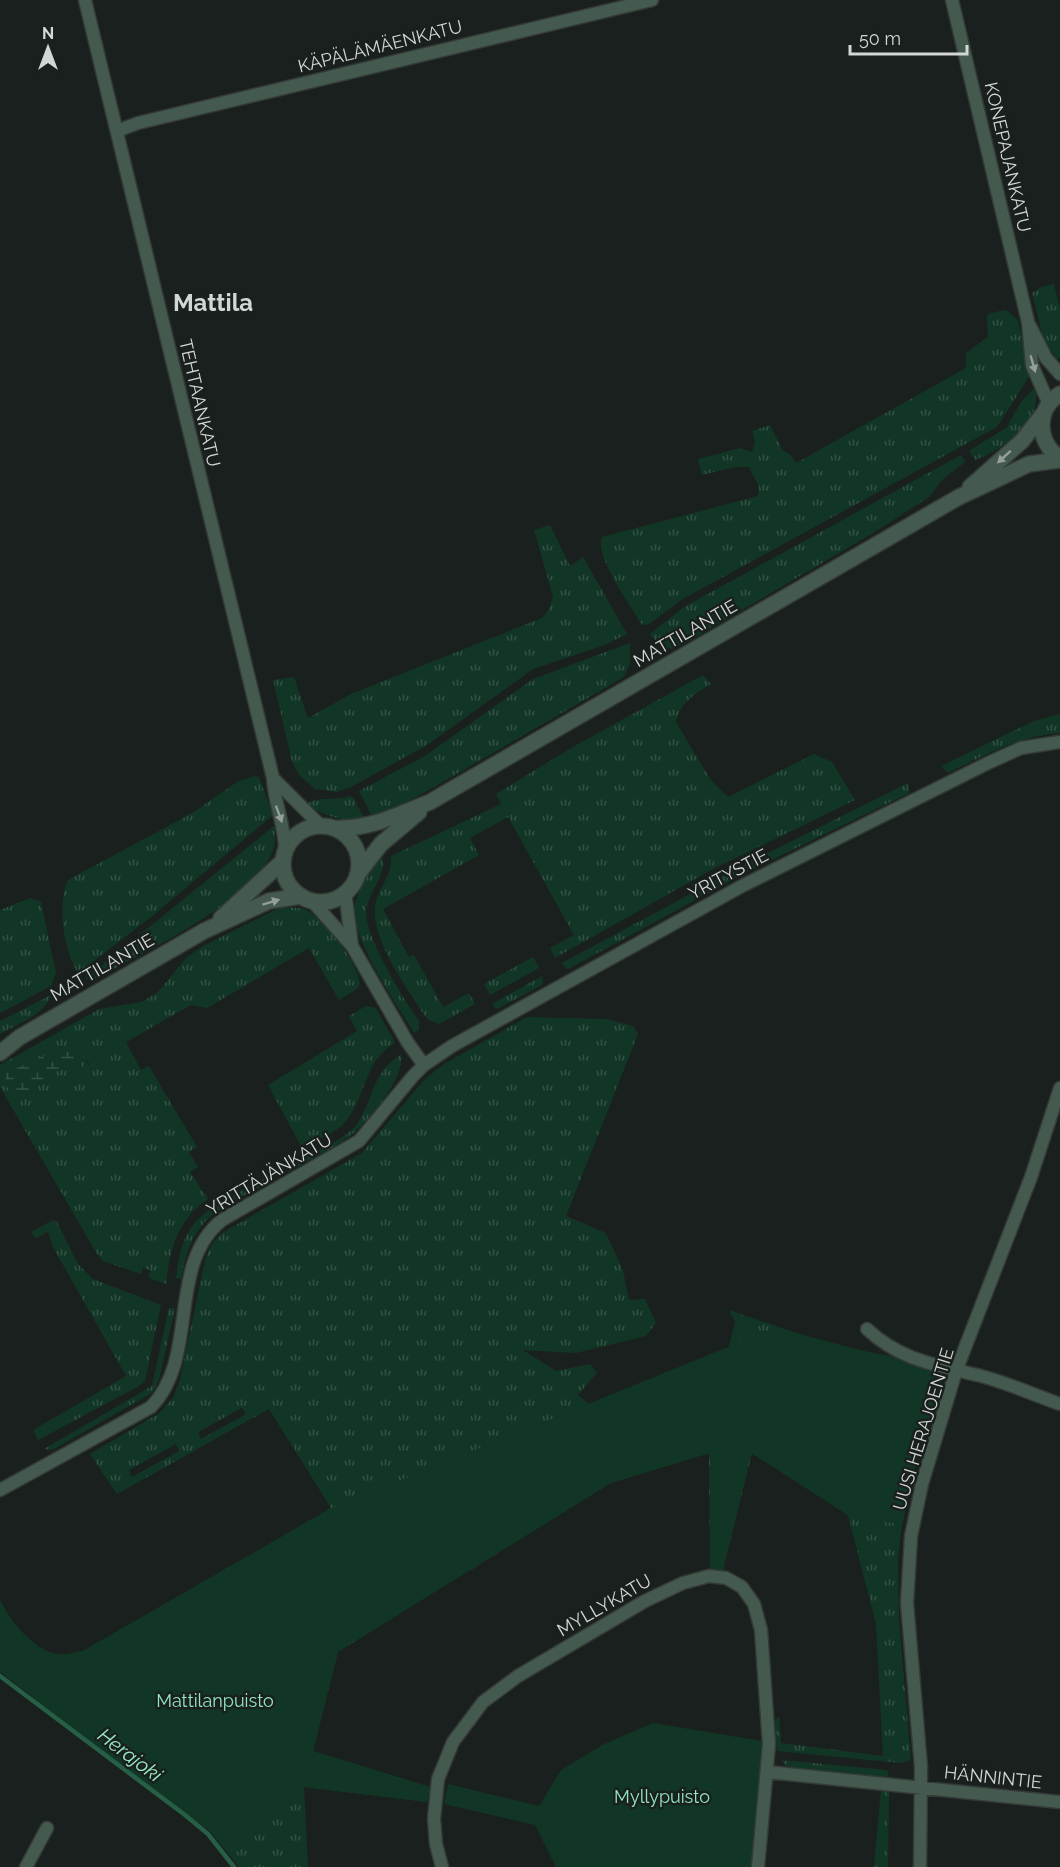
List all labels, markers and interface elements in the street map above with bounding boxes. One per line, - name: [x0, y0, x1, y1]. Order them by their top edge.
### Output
- street label: KÄPÄLÄMÄENKATU: [296, 15, 464, 77]
- north arrow: [18, 18, 78, 78]
- scale bar: [850, 18, 967, 56]
- text: N: [42, 24, 54, 43]
- text: 50 m: [859, 28, 901, 49]
- street label: KONEPAJANKATU: [981, 80, 1035, 234]
- district label: Mattila: [173, 288, 253, 317]
- street label: TEHTAANKATU: [175, 337, 225, 469]
- one-way arrow: [1029, 355, 1038, 373]
- one-way arrow: [997, 450, 1012, 463]
- street label: MATTILANTIE: [629, 595, 741, 671]
- one-way arrow: [275, 805, 284, 823]
- street label: YRITYSTIE: [684, 844, 772, 904]
- one-way arrow: [262, 897, 280, 906]
- street label: MATTILANTIE: [46, 929, 158, 1005]
- street label: YRITTÄJÄNKATU: [203, 1128, 335, 1220]
- street label: UUSI HERAJOENTIE: [888, 1345, 958, 1513]
- street label: MYLLYKATU: [553, 1570, 655, 1640]
- park label: Mattilanpuisto: [156, 1690, 274, 1711]
- water label: Herajoki: [93, 1723, 167, 1787]
- street label: HÄNNINTIE: [943, 1761, 1043, 1793]
- park label: Myllypuisto: [614, 1786, 710, 1807]

